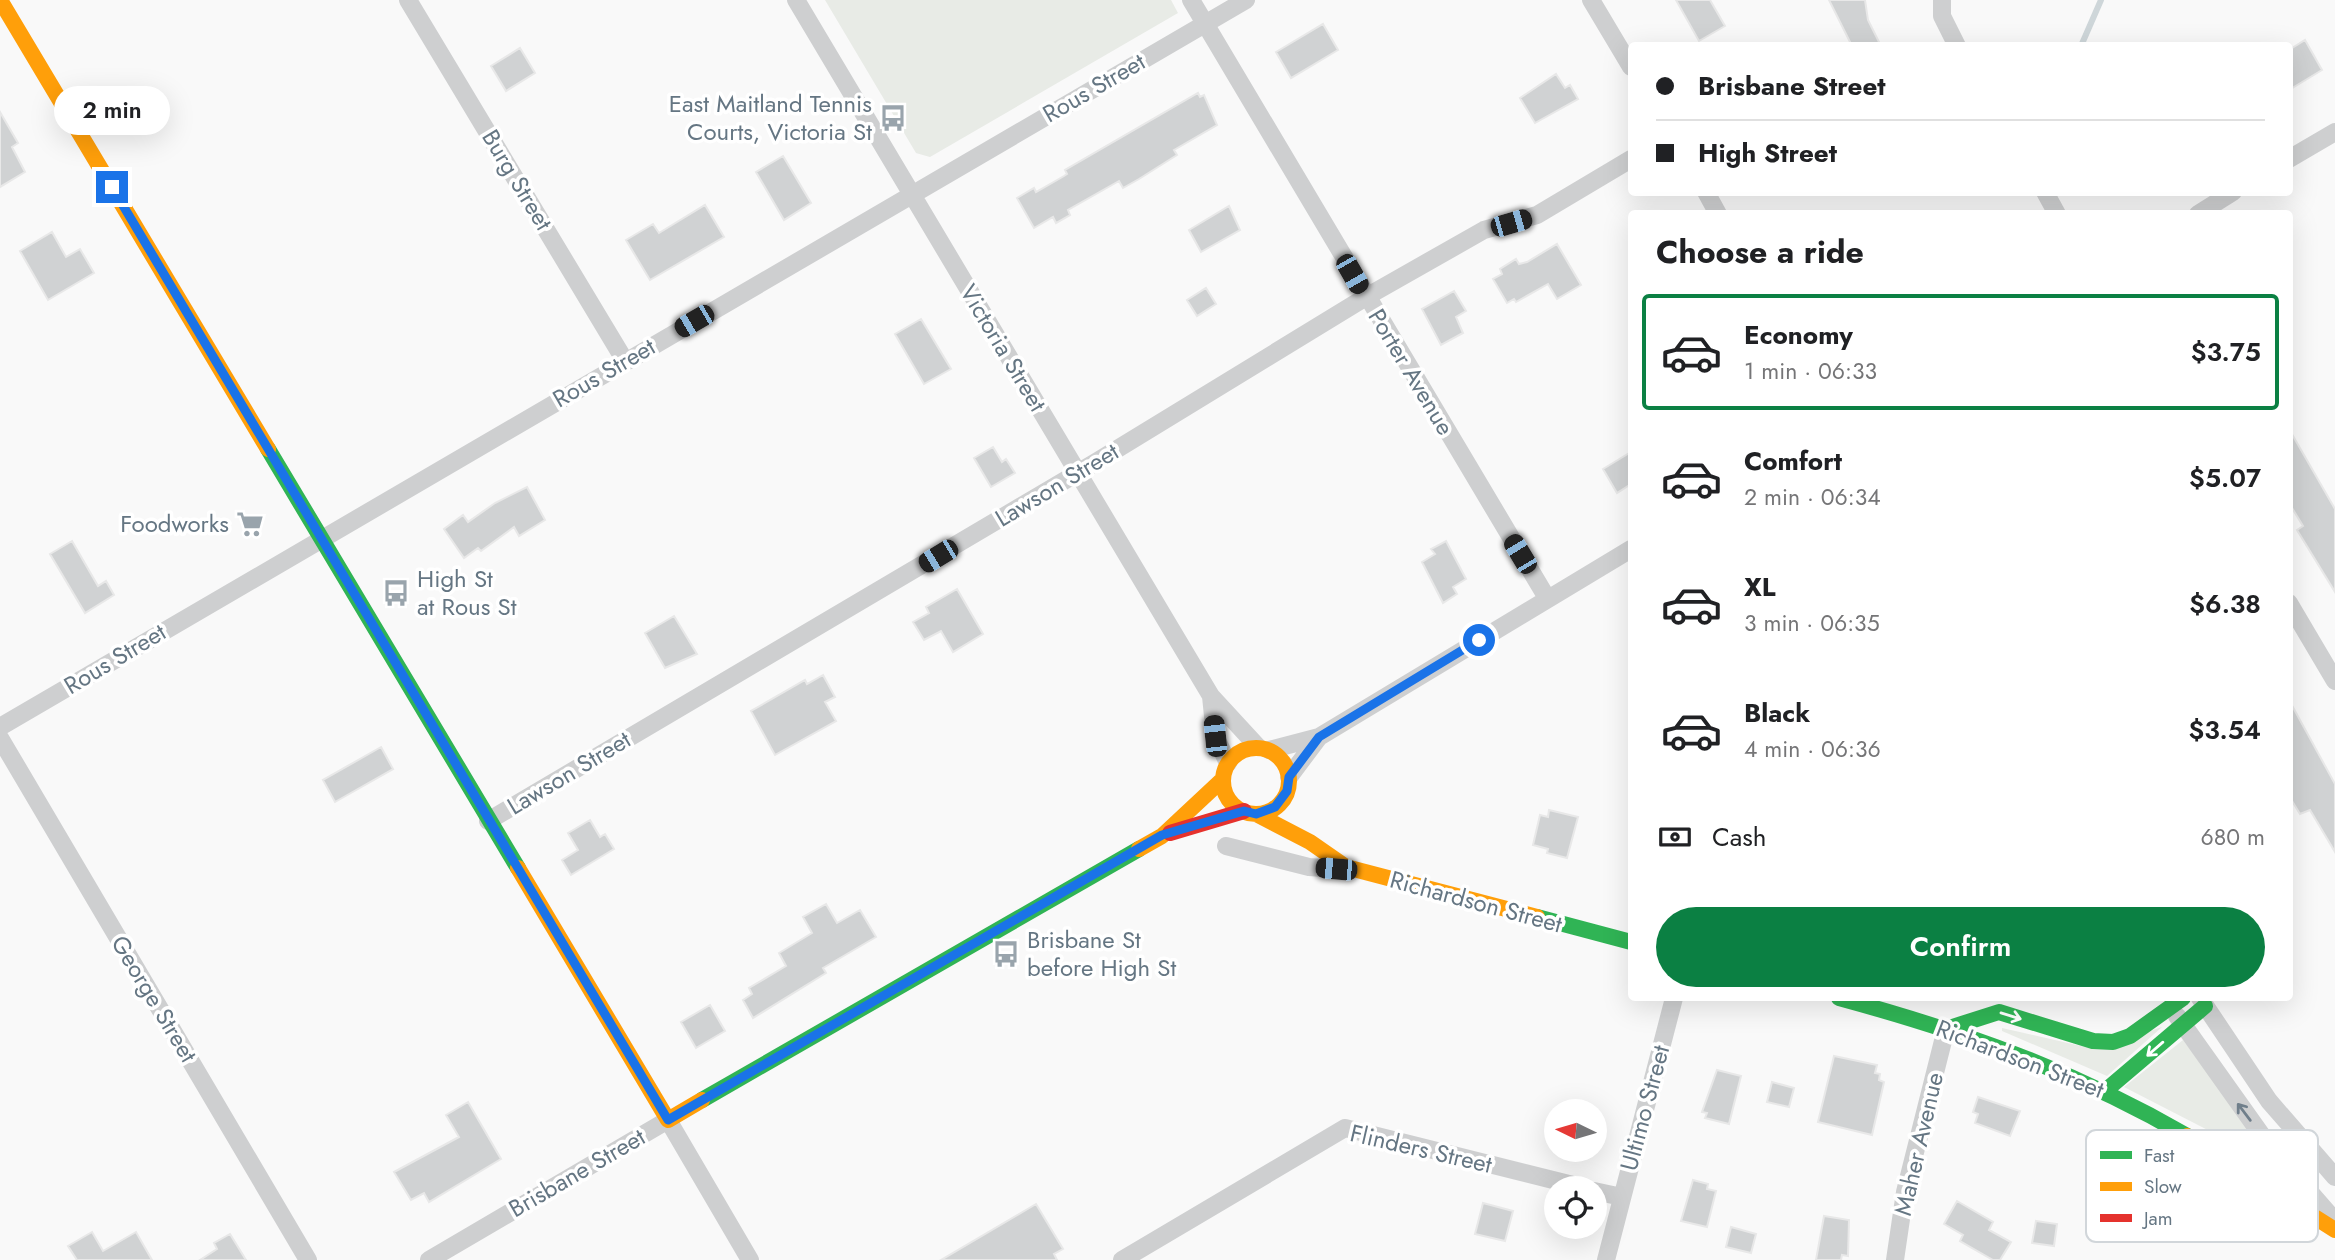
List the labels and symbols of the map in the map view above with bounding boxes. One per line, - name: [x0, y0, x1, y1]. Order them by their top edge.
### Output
- street label: Rous Street: [1036, 44, 1152, 131]
- callout: 2 min: [54, 86, 170, 134]
- place label: East Maitland Tennis Courts, Victoria St: [669, 86, 872, 149]
- bus stop icon: East Maitland Tennis Courts, Victoria St: [878, 103, 908, 133]
- street label: Burg Street: [474, 123, 561, 237]
- route end: [96, 171, 128, 203]
- car: [1488, 207, 1535, 239]
- car: [1333, 251, 1372, 297]
- street label: Victoria Street: [952, 277, 1055, 418]
- car: [671, 301, 718, 341]
- street label: Porter Avenue: [1360, 302, 1463, 442]
- street label: Rous Street: [546, 329, 662, 416]
- street label: Lawson Street: [988, 434, 1125, 535]
- place label: Foodworks: [120, 506, 229, 541]
- supermarket icon: Foodworks: [235, 509, 265, 539]
- car: [1501, 531, 1540, 577]
- car: [915, 536, 962, 576]
- place label: High St at Rous St: [417, 561, 517, 624]
- bus stop icon: High St at Rous St: [381, 578, 411, 608]
- street label: Rous Street: [57, 614, 173, 703]
- route start: [1463, 624, 1495, 656]
- car: [1203, 714, 1228, 758]
- street label: Lawson Street: [500, 722, 637, 823]
- car: [1315, 857, 1358, 881]
- street label: Richardson Street: [1386, 862, 1566, 941]
- place label: Brisbane St before High St: [1027, 922, 1176, 985]
- street label: George Street: [103, 929, 206, 1069]
- bus stop icon: Brisbane St before High St: [991, 939, 1021, 969]
- street label: Richardson Street: [1931, 1010, 2109, 1107]
- one-way arrow: [2000, 1010, 2022, 1023]
- street label: Ultimo Street: [1611, 1041, 1678, 1175]
- one-way arrow: [2147, 1041, 2165, 1057]
- street label: Maher Avenue: [1885, 1069, 1952, 1219]
- north arrow: [1544, 1099, 1606, 1162]
- one-way arrow: [2237, 1103, 2252, 1122]
- street label: Flinders Street: [1347, 1115, 1496, 1182]
- street label: Brisbane Street: [502, 1119, 652, 1226]
- legend: [2086, 1130, 2318, 1242]
- text: Fast: [2144, 1142, 2175, 1169]
- text: Slow: [2144, 1173, 2182, 1200]
- text: Jam: [2141, 1205, 2173, 1232]

